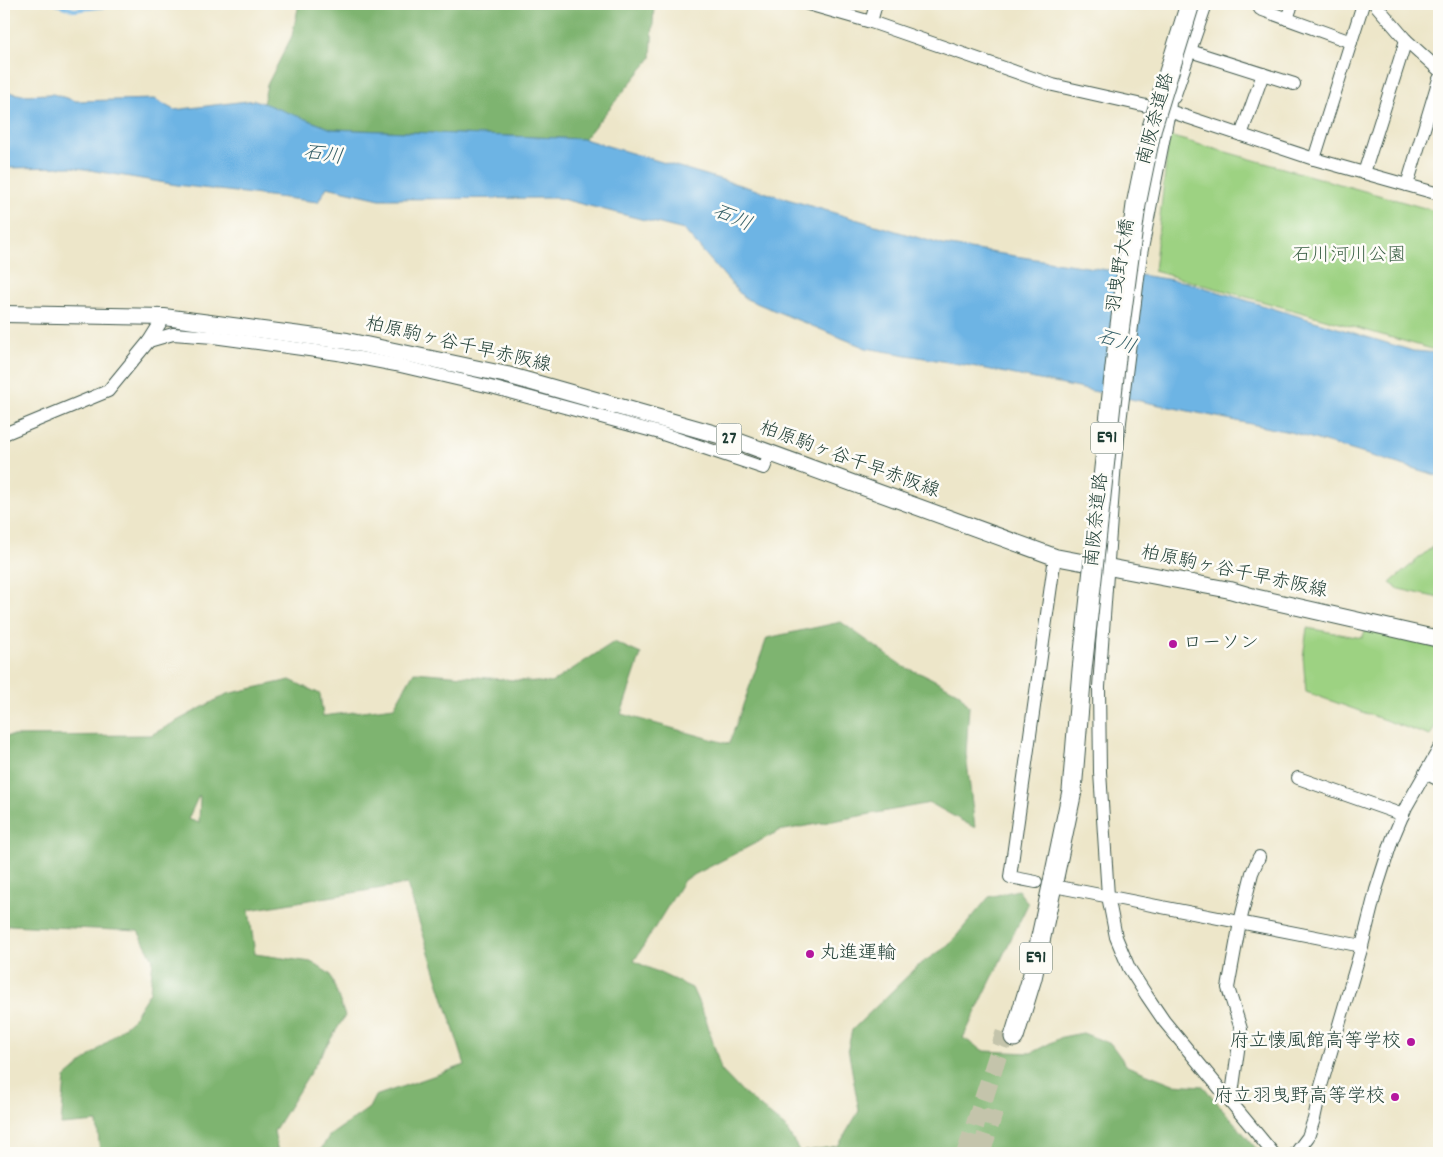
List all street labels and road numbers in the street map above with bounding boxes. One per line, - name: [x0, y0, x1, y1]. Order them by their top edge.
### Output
- street label: 南阪奈道路: [1132, 70, 1182, 168]
- street label: 羽曳野大橋: [1101, 217, 1143, 315]
- street label: 柏原駒ヶ谷千早赤阪線: [362, 311, 554, 381]
- street label: 柏原駒ヶ谷千早赤阪線: [755, 416, 943, 506]
- road number: E91: [1091, 422, 1123, 453]
- road number: 27: [716, 424, 742, 454]
- street label: 南阪奈道路: [1080, 471, 1116, 569]
- street label: 柏原駒ヶ谷千早赤阪線: [1138, 540, 1330, 606]
- road number: E91: [1020, 942, 1052, 974]

